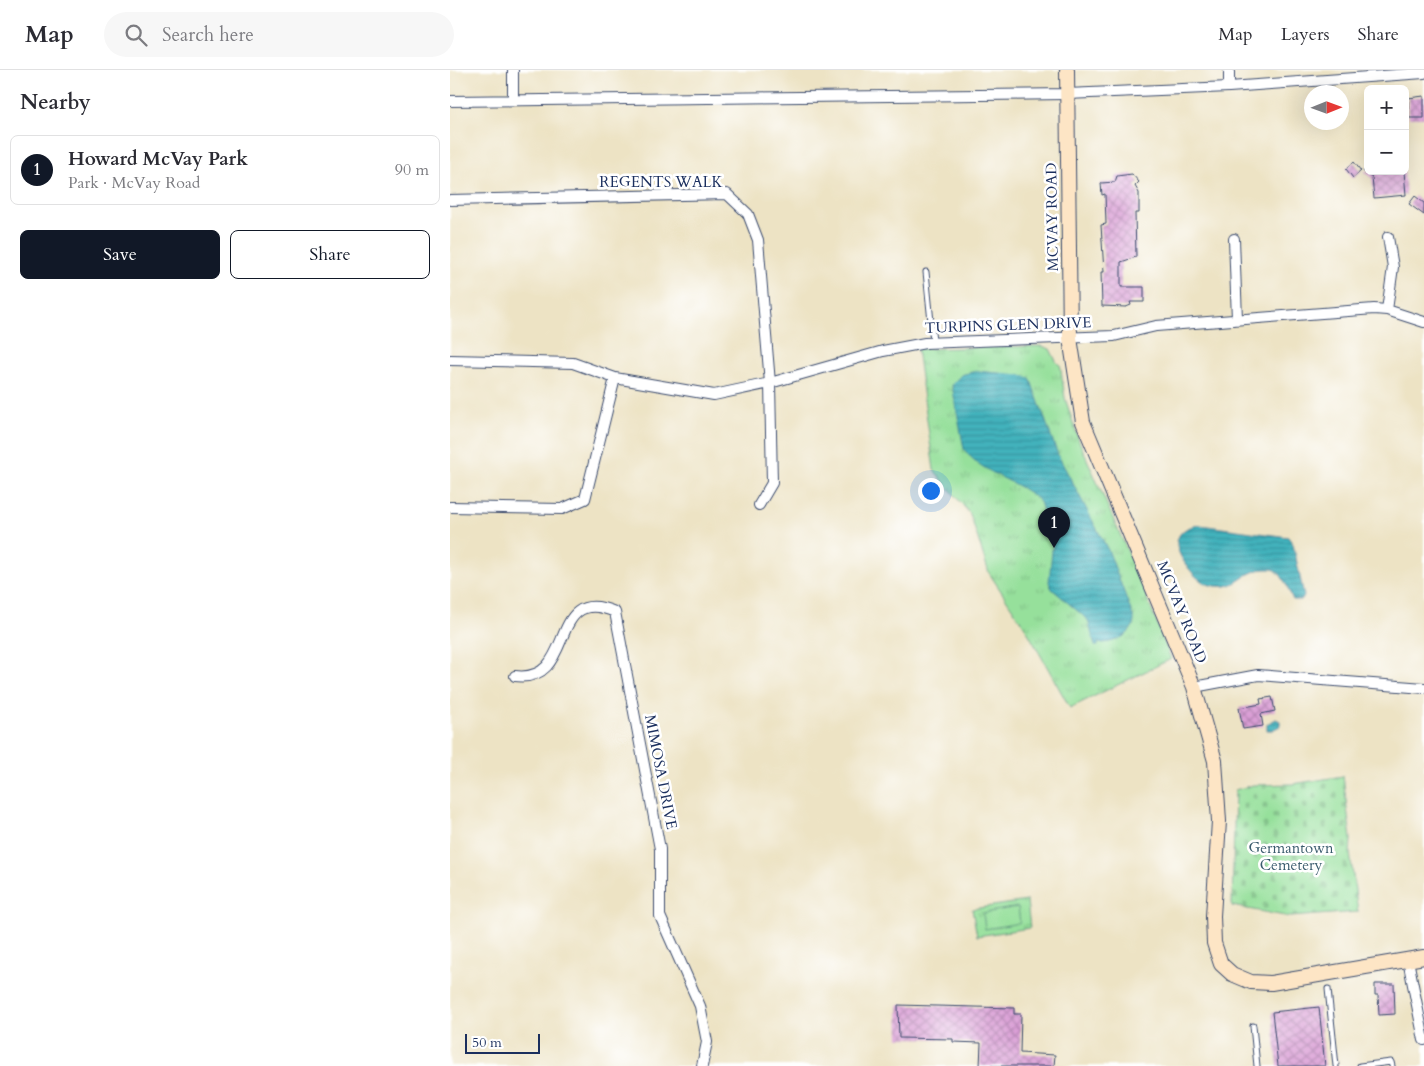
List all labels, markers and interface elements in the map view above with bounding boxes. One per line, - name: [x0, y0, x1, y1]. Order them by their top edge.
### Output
- search box: [104, 12, 454, 57]
- text: Map: [25, 18, 74, 51]
- icon: search: [122, 21, 150, 49]
- text: Search here: [162, 22, 254, 48]
- text: Map: [1218, 22, 1253, 47]
- text: Layers: [1281, 22, 1330, 47]
- text: Share: [1358, 22, 1399, 47]
- north arrow: [1304, 85, 1349, 130]
- map controls: [1364, 85, 1409, 175]
- button: +: [1364, 85, 1409, 130]
- text: Nearby: [20, 88, 91, 117]
- button: −: [1364, 130, 1409, 175]
- text: Howard McVay Park: [68, 146, 248, 172]
- text: 1: [33, 159, 41, 181]
- text: 90 m: [395, 159, 429, 181]
- street label: MCVAY ROAD: [1041, 162, 1063, 272]
- text: Park · McVay Road: [68, 172, 200, 194]
- street label: REGENTS WALK: [599, 172, 724, 192]
- button: Save: [20, 230, 220, 279]
- button: Share: [230, 230, 430, 279]
- street label: TURPINS GLEN DRIVE: [924, 312, 1092, 338]
- your location: [918, 478, 944, 504]
- pin: 1: [1038, 507, 1070, 548]
- street label: MCVAY ROAD: [1152, 558, 1212, 666]
- street label: MIMOSA DRIVE: [640, 713, 682, 831]
- park label: Germantown Cemetery: [1248, 838, 1334, 875]
- scale bar: [465, 1031, 540, 1054]
- text: 50 m: [472, 1033, 502, 1052]

